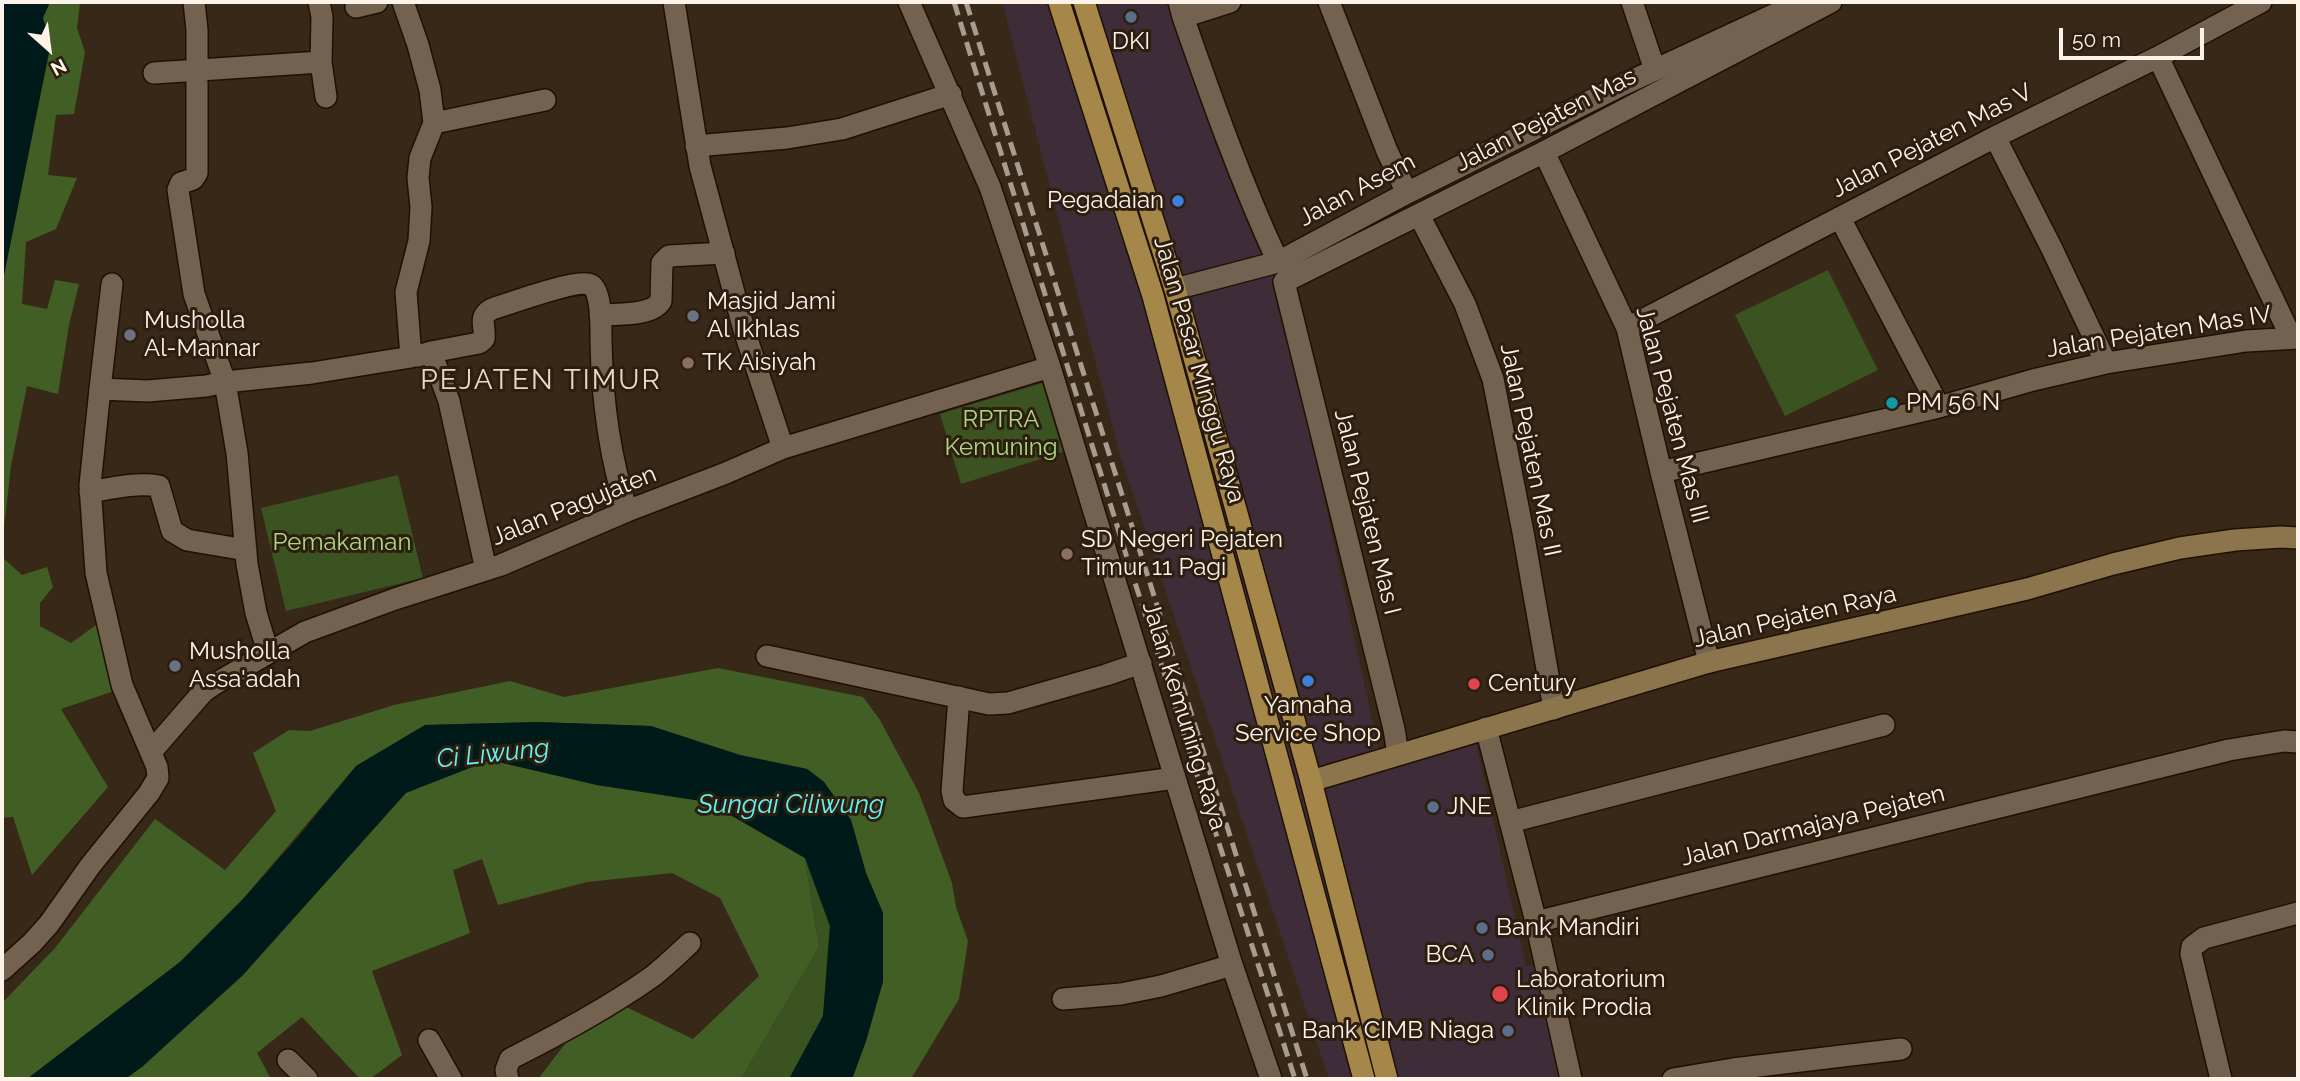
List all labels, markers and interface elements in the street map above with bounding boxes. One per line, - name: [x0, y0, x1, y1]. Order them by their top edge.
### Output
- marker: DKI: [1123, 9, 1139, 25]
- north arrow: [14, 14, 84, 84]
- scale bar: [2062, 14, 2207, 58]
- text: 50 m: [2072, 27, 2121, 52]
- place label: DKI: [1112, 28, 1150, 56]
- text: N: [47, 54, 70, 81]
- street label: Jalan Pejaten Mas: [1451, 62, 1641, 178]
- street label: Jalan Pejaten Mas V: [1827, 78, 2037, 204]
- street label: Jalan Asem: [1294, 147, 1420, 233]
- place label: Pegadaian: [1047, 187, 1164, 215]
- marker: Pegadaian: [1170, 193, 1186, 209]
- street label: Jalan Pasar Minggu Raya: [1147, 234, 1251, 506]
- place label: Masjid Jami Al Ikhlas: [707, 288, 836, 344]
- street label: Jalan Pejaten Mas IV: [2044, 300, 2274, 364]
- street label: Jalan Pejaten Mas III: [1629, 304, 1715, 526]
- place label: Musholla Al-Mannar: [144, 307, 260, 363]
- marker: Masjid Jami Al Ikhlas: [685, 308, 701, 324]
- marker: Musholla Al-Mannar: [122, 327, 138, 343]
- street label: Jalan Pejaten Mas II: [1493, 341, 1567, 559]
- place label: TK Aisiyah: [702, 349, 816, 377]
- marker: TK Aisiyah: [680, 355, 696, 371]
- district label: PEJATEN TIMUR: [422, 364, 660, 398]
- place label: PM 56 N: [1906, 389, 2000, 417]
- marker: PM 56 N: [1884, 395, 1900, 411]
- park label: RPTRA Kemuning: [944, 406, 1058, 462]
- street label: Jalan Pejaten Mas I: [1328, 406, 1406, 618]
- street label: Jalan Pagujaten: [487, 460, 661, 552]
- place label: SD Negeri Pejaten Timur 11 Pagi: [1081, 526, 1283, 582]
- park label: Pemakaman: [273, 529, 411, 557]
- marker: SD Negeri Pejaten Timur 11 Pagi: [1059, 546, 1075, 562]
- street label: Jalan Pejaten Raya: [1691, 580, 1899, 654]
- street label: Jalan Kemuning Raya: [1136, 598, 1232, 834]
- place label: Musholla Assa'adah: [189, 638, 301, 694]
- marker: Musholla Assa'adah: [167, 658, 183, 674]
- place label: Century: [1488, 670, 1576, 698]
- marker: Yamaha Service Shop: [1300, 673, 1316, 689]
- marker: Century: [1466, 676, 1482, 692]
- place label: Yamaha Service Shop: [1235, 692, 1381, 748]
- water label: Ci Liwung: [435, 733, 551, 775]
- street label: Jalan Darmajaya Pejaten: [1678, 779, 1948, 873]
- water label: Sungai Ciliwung: [698, 789, 884, 821]
- place label: JNE: [1447, 793, 1492, 821]
- marker: JNE: [1425, 799, 1441, 815]
- place label: Bank Mandiri: [1496, 914, 1640, 942]
- marker: Bank Mandiri: [1474, 920, 1490, 936]
- place label: BCA: [1426, 941, 1474, 969]
- marker: BCA: [1480, 947, 1496, 963]
- place label: Laboratorium Klinik Prodia: [1516, 966, 1666, 1022]
- marker: Laboratorium Klinik Prodia: [1490, 984, 1510, 1004]
- place label: Bank CIMB Niaga: [1302, 1017, 1494, 1045]
- marker: Bank CIMB Niaga: [1500, 1023, 1516, 1039]

